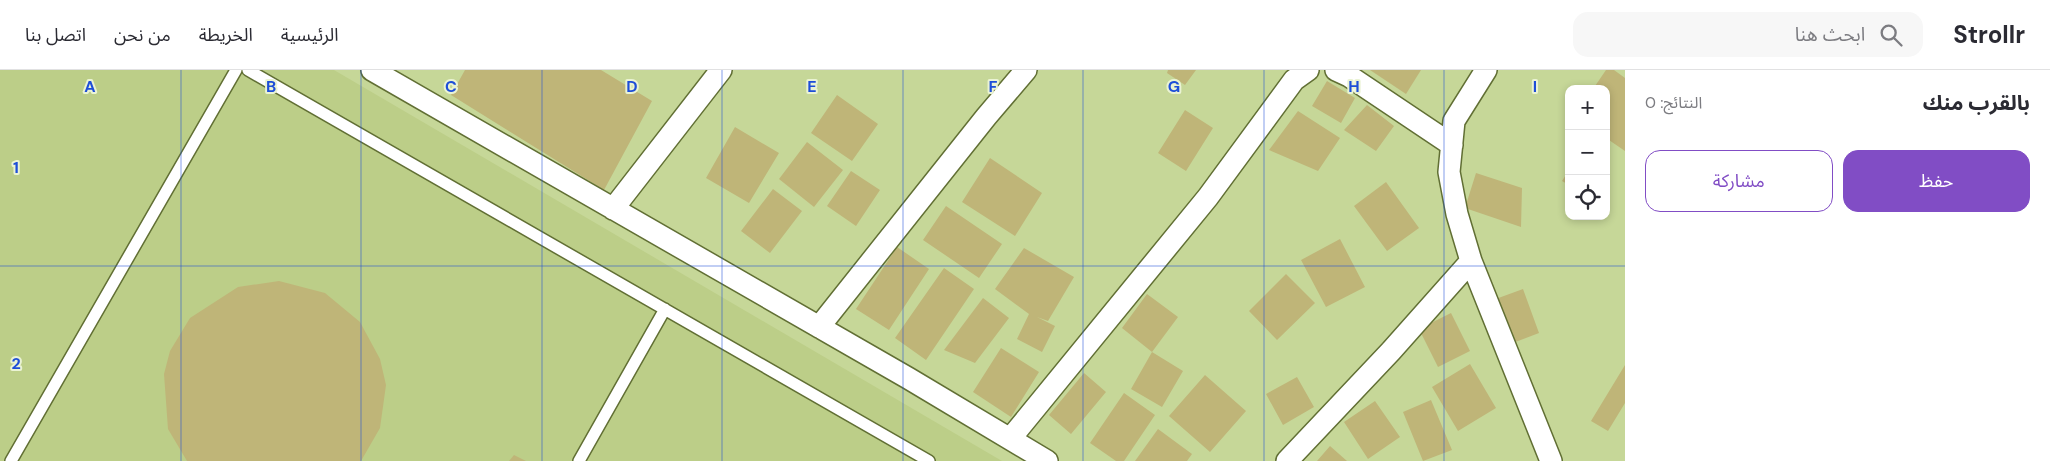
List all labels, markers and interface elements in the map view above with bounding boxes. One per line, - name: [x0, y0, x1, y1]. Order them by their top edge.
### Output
- search box: [1573, 12, 1923, 57]
- text: Strollr: [1953, 19, 2025, 50]
- icon: search: [1877, 21, 1905, 49]
- text: ابحث هنا: [1795, 22, 1865, 47]
- text: اتصل بنا: [25, 23, 86, 47]
- text: من نحن: [114, 23, 171, 47]
- text: الخريطة: [199, 23, 253, 47]
- text: الرئيسية: [281, 23, 339, 47]
- text: A: [84, 76, 96, 97]
- text: B: [266, 76, 276, 97]
- text: C: [445, 76, 457, 97]
- text: D: [626, 76, 638, 97]
- text: E: [807, 76, 817, 97]
- text: F: [989, 76, 998, 97]
- text: G: [1168, 76, 1180, 97]
- text: H: [1348, 76, 1360, 97]
- text: I: [1533, 76, 1537, 97]
- map controls: [1565, 85, 1610, 220]
- button: +: [1565, 85, 1610, 130]
- text: بالقرب منك: [1923, 89, 2030, 117]
- text: النتائج: 0: [1645, 92, 1702, 113]
- button: −: [1565, 130, 1610, 175]
- button: مشاركة: [1645, 150, 1833, 212]
- button: حفظ: [1843, 150, 2030, 212]
- text: 1: [13, 157, 19, 178]
- button: locate: [1565, 175, 1610, 220]
- text: 2: [11, 353, 21, 374]

